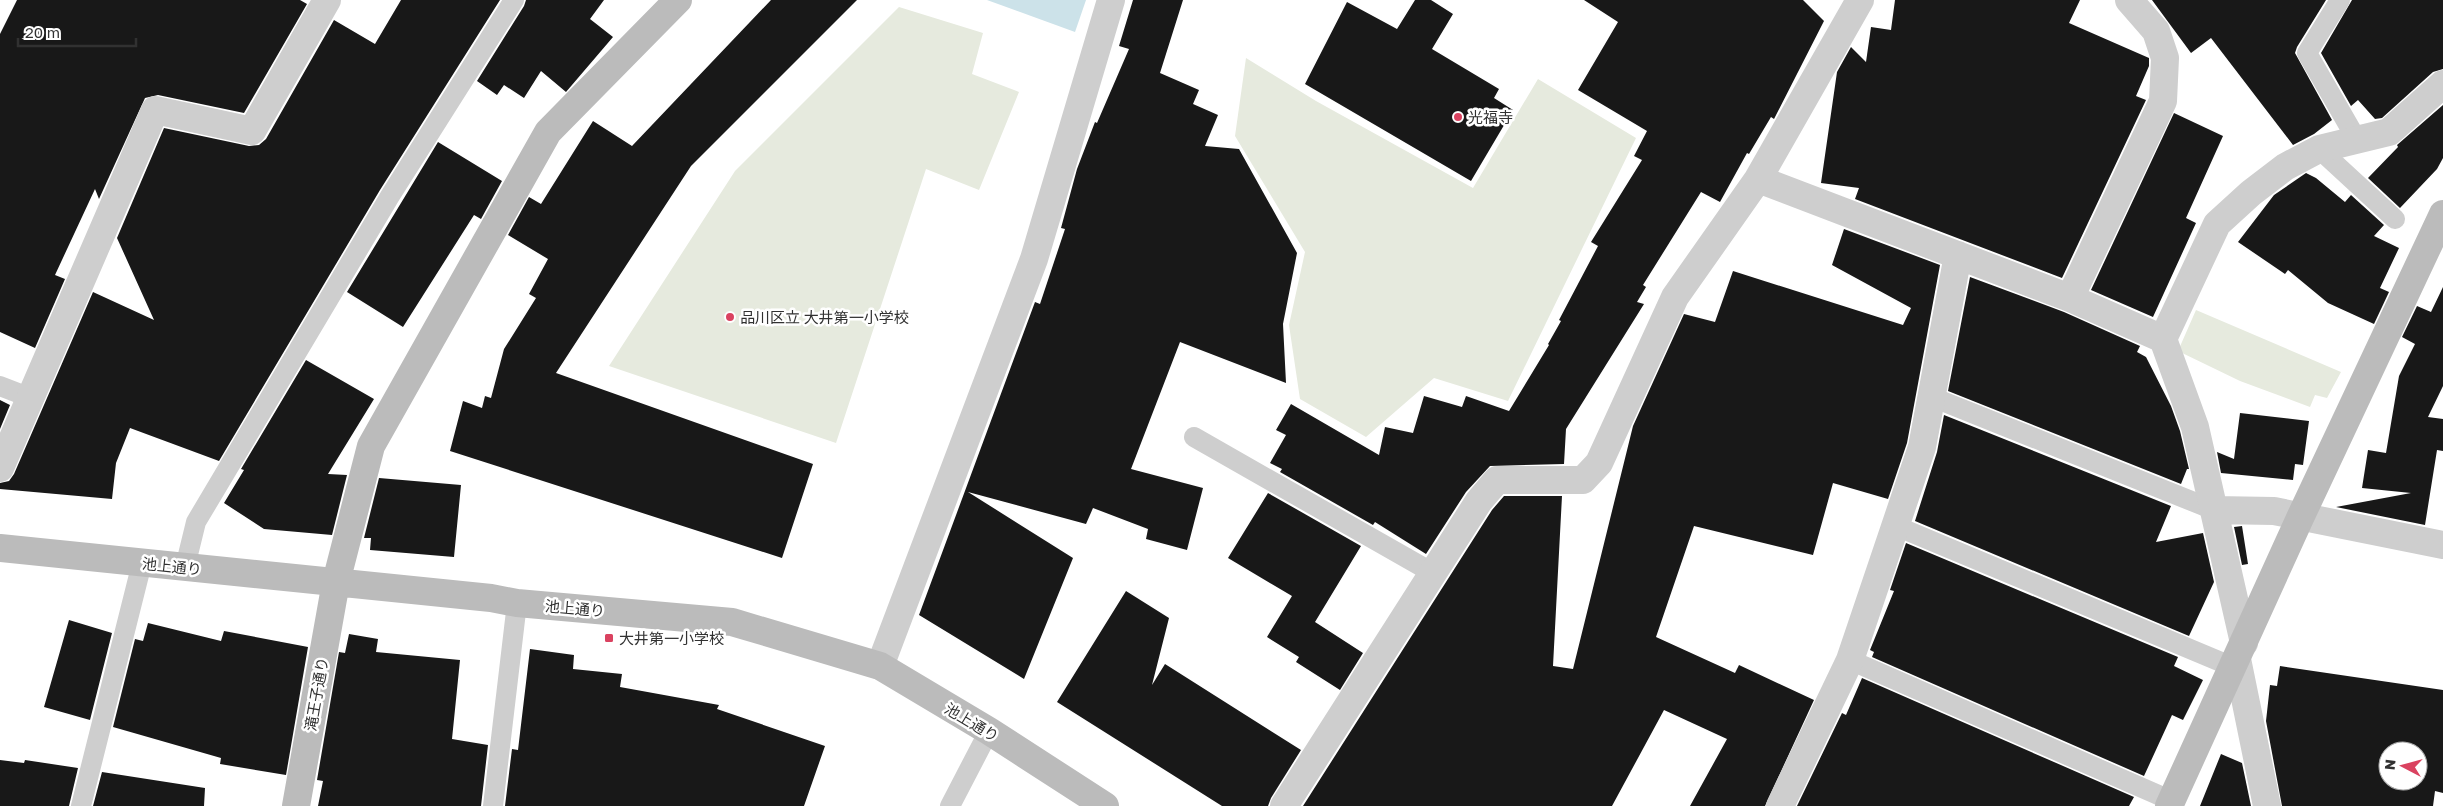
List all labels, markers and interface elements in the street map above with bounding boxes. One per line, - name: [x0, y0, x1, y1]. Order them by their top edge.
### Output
- scale bar: [18, 15, 135, 47]
- text: 20 m: [25, 23, 60, 41]
- place label: 光福寺: [1468, 108, 1513, 126]
- marker: 光福寺: [1452, 111, 1464, 123]
- place label: 品川区立 大井第一小学校: [740, 308, 909, 326]
- marker: 品川区立 大井第一小学校: [724, 311, 736, 323]
- street label: 池上通り: [141, 554, 203, 578]
- street label: 池上通り: [544, 596, 606, 620]
- place label: 大井第一小学校: [619, 629, 724, 647]
- marker: 大井第一小学校: [603, 632, 615, 644]
- street label: 滝王子通り: [301, 655, 331, 733]
- street label: 池上通り: [942, 699, 1002, 745]
- north arrow: [2378, 741, 2428, 791]
- text: N: [2381, 758, 2399, 771]

